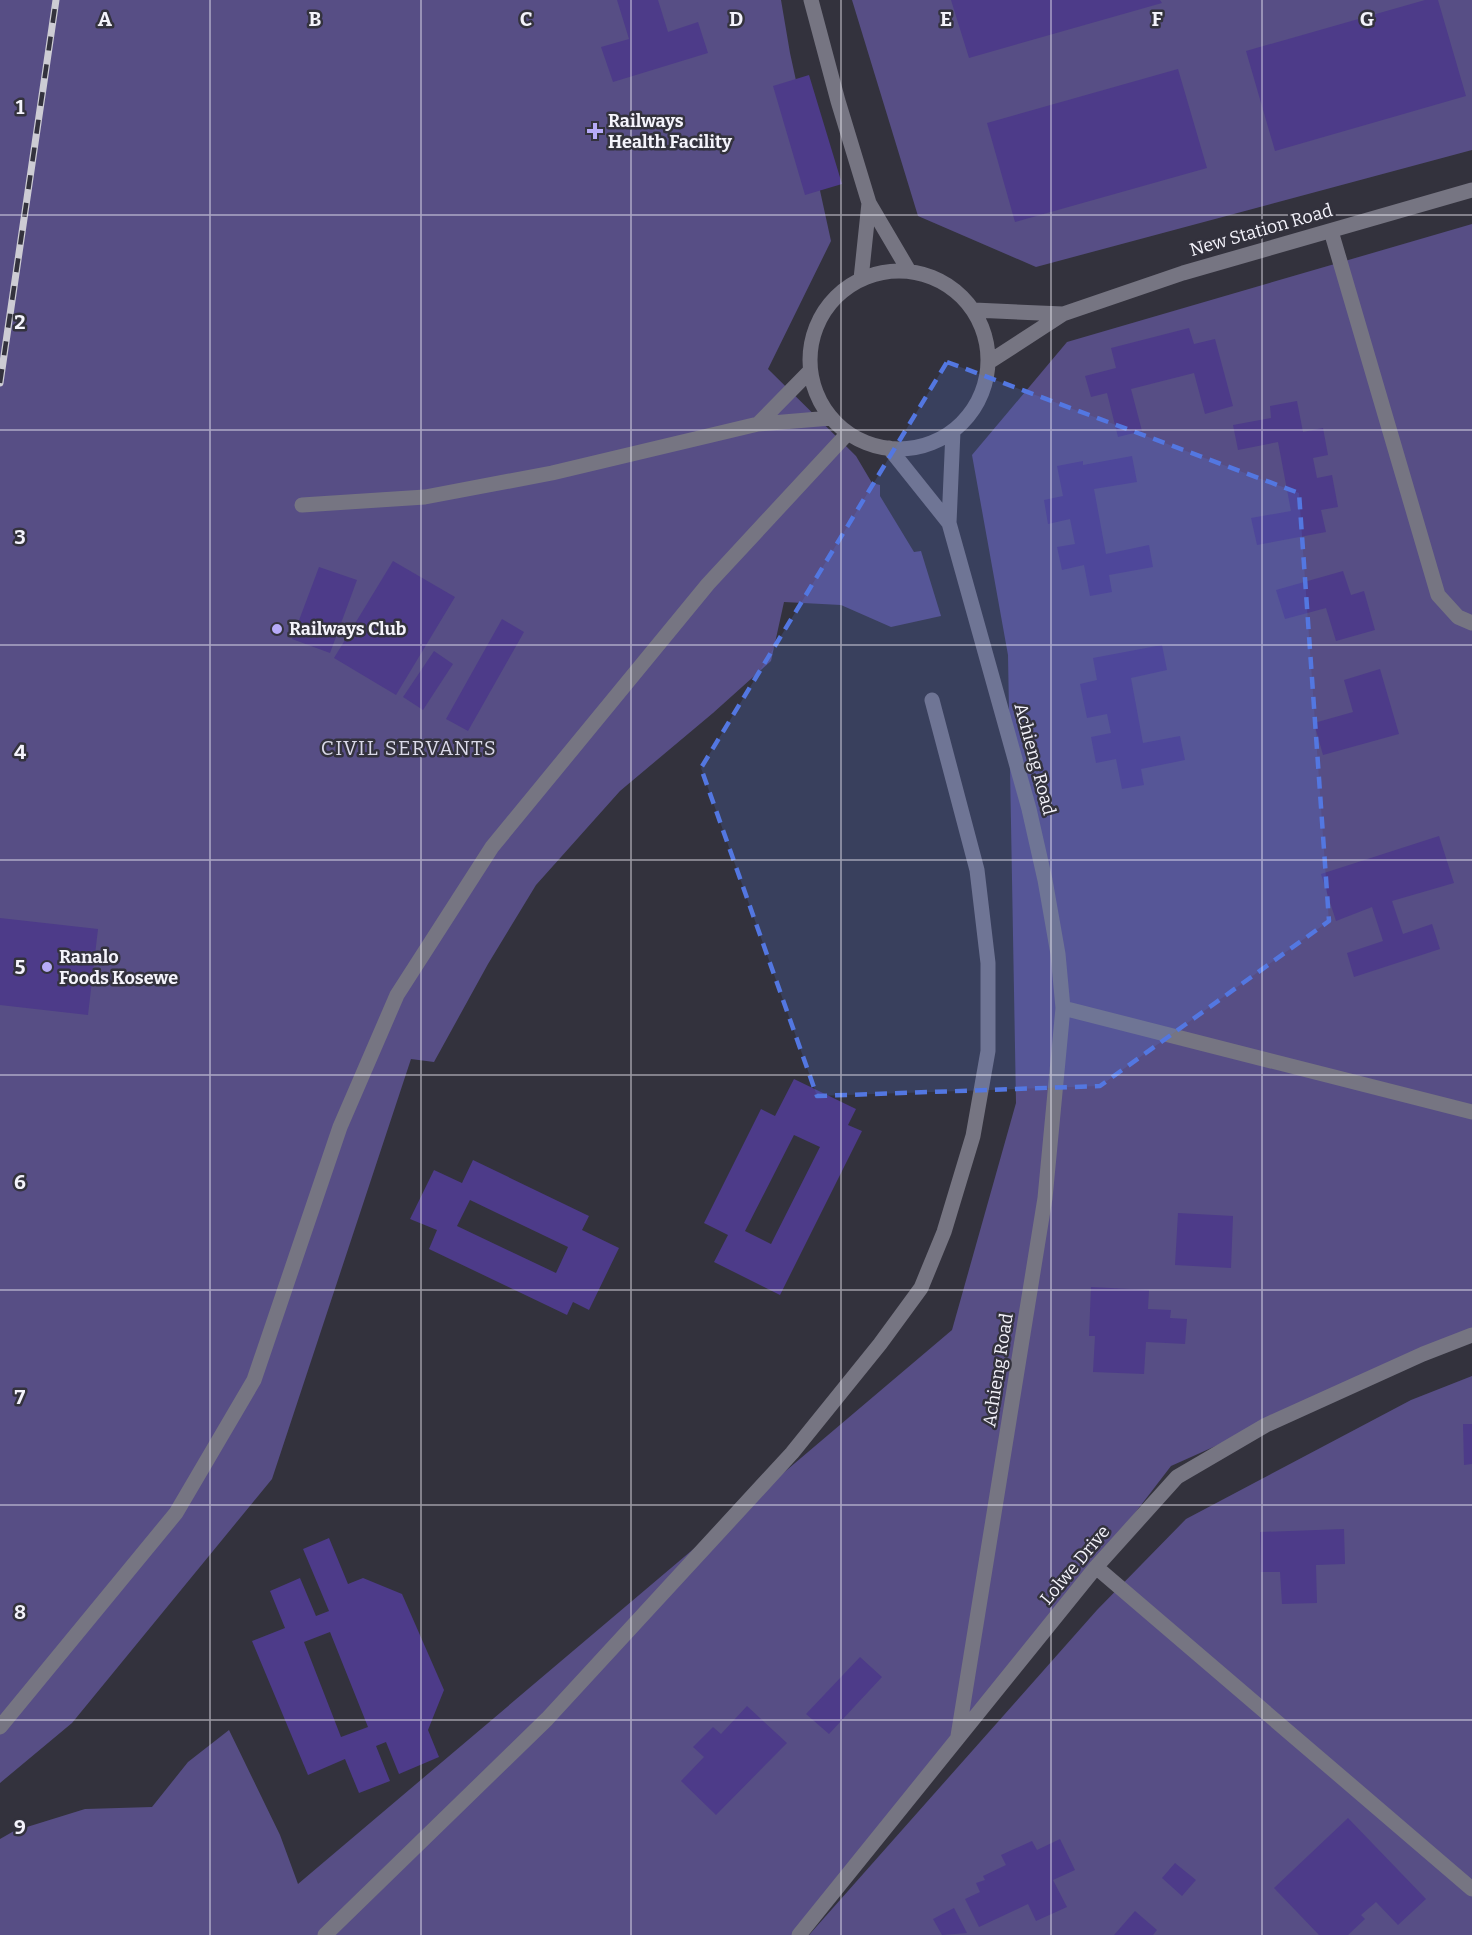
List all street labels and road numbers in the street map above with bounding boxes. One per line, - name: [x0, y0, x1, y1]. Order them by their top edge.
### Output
- street label: New Station Road: [1187, 199, 1335, 261]
- street label: Achieng Road: [1009, 701, 1061, 818]
- street label: Achieng Road: [978, 1311, 1018, 1429]
- street label: Lolwe Drive: [1035, 1521, 1115, 1609]

